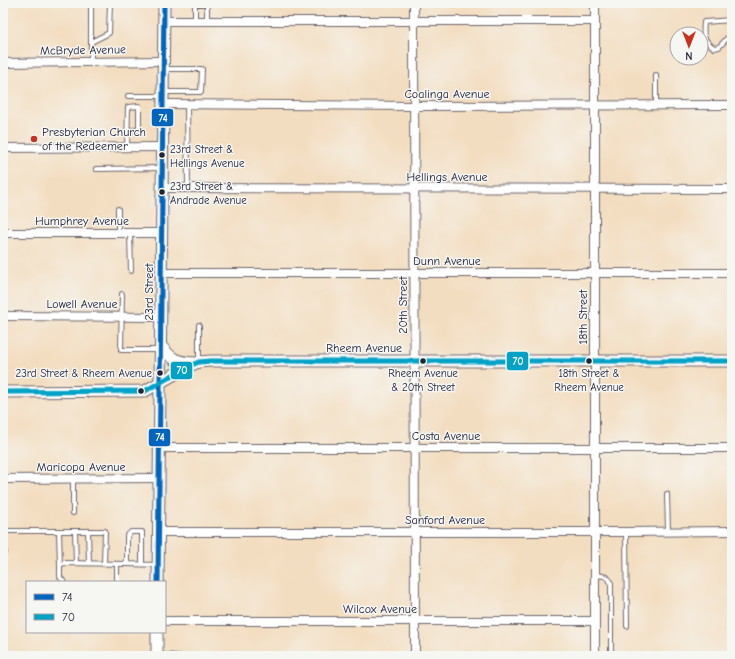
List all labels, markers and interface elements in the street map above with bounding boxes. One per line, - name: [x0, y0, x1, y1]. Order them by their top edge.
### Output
- north arrow: [669, 26, 709, 66]
- street label: McBryde Avenue: [40, 42, 126, 58]
- text: N: [685, 49, 693, 62]
- street label: Coalinga Avenue: [405, 87, 490, 101]
- line badge: 74: [151, 108, 174, 127]
- text: 74: [158, 112, 168, 125]
- place label: Presbyterian Church of the Redeemer: [42, 125, 146, 153]
- marker: Presbyterian Church of the Redeemer: [29, 134, 39, 144]
- place label: 23rd Street & Hellings Avenue: [170, 143, 245, 170]
- marker: 23rd Street & Hellings Avenue: [157, 150, 167, 160]
- street label: Hellings Avenue: [406, 170, 488, 184]
- place label: 23rd Street & Andrade Avenue: [170, 180, 247, 207]
- marker: 23rd Street & Andrade Avenue: [157, 187, 167, 197]
- street label: Humphrey Avenue: [35, 214, 129, 228]
- street label: Dunn Avenue: [413, 254, 481, 268]
- street label: 23rd Street: [142, 263, 156, 321]
- street label: 20th Street: [396, 276, 410, 334]
- street label: 18th Street: [576, 289, 590, 344]
- street label: Lowell Avenue: [47, 297, 117, 311]
- street label: Rheem Avenue: [326, 341, 402, 355]
- line badge: 70: [506, 351, 529, 371]
- text: 70: [512, 355, 524, 368]
- marker: Rheem Avenue & 20th Street: [418, 356, 428, 366]
- marker: 18th Street & Rheem Avenue: [584, 356, 594, 366]
- line badge: 70: [170, 361, 193, 380]
- text: 70: [176, 364, 188, 377]
- place label: 23rd Street & Rheem Avenue: [15, 367, 152, 380]
- place label: Rheem Avenue & 20th Street: [388, 367, 458, 394]
- place label: 18th Street & Rheem Avenue: [554, 367, 624, 394]
- marker: 23rd Street & Rheem Avenue: [155, 368, 165, 378]
- unlabelled marker: [136, 386, 146, 396]
- line badge: 74: [148, 428, 171, 447]
- street label: Costa Avenue: [412, 429, 480, 443]
- text: 74: [155, 431, 165, 444]
- street label: Maricopa Avenue: [37, 460, 125, 474]
- street label: Sanford Avenue: [405, 513, 485, 527]
- legend: [26, 581, 166, 633]
- text: 74: [62, 590, 73, 604]
- street label: Wilcox Avenue: [343, 602, 417, 616]
- text: 70: [62, 610, 75, 624]

